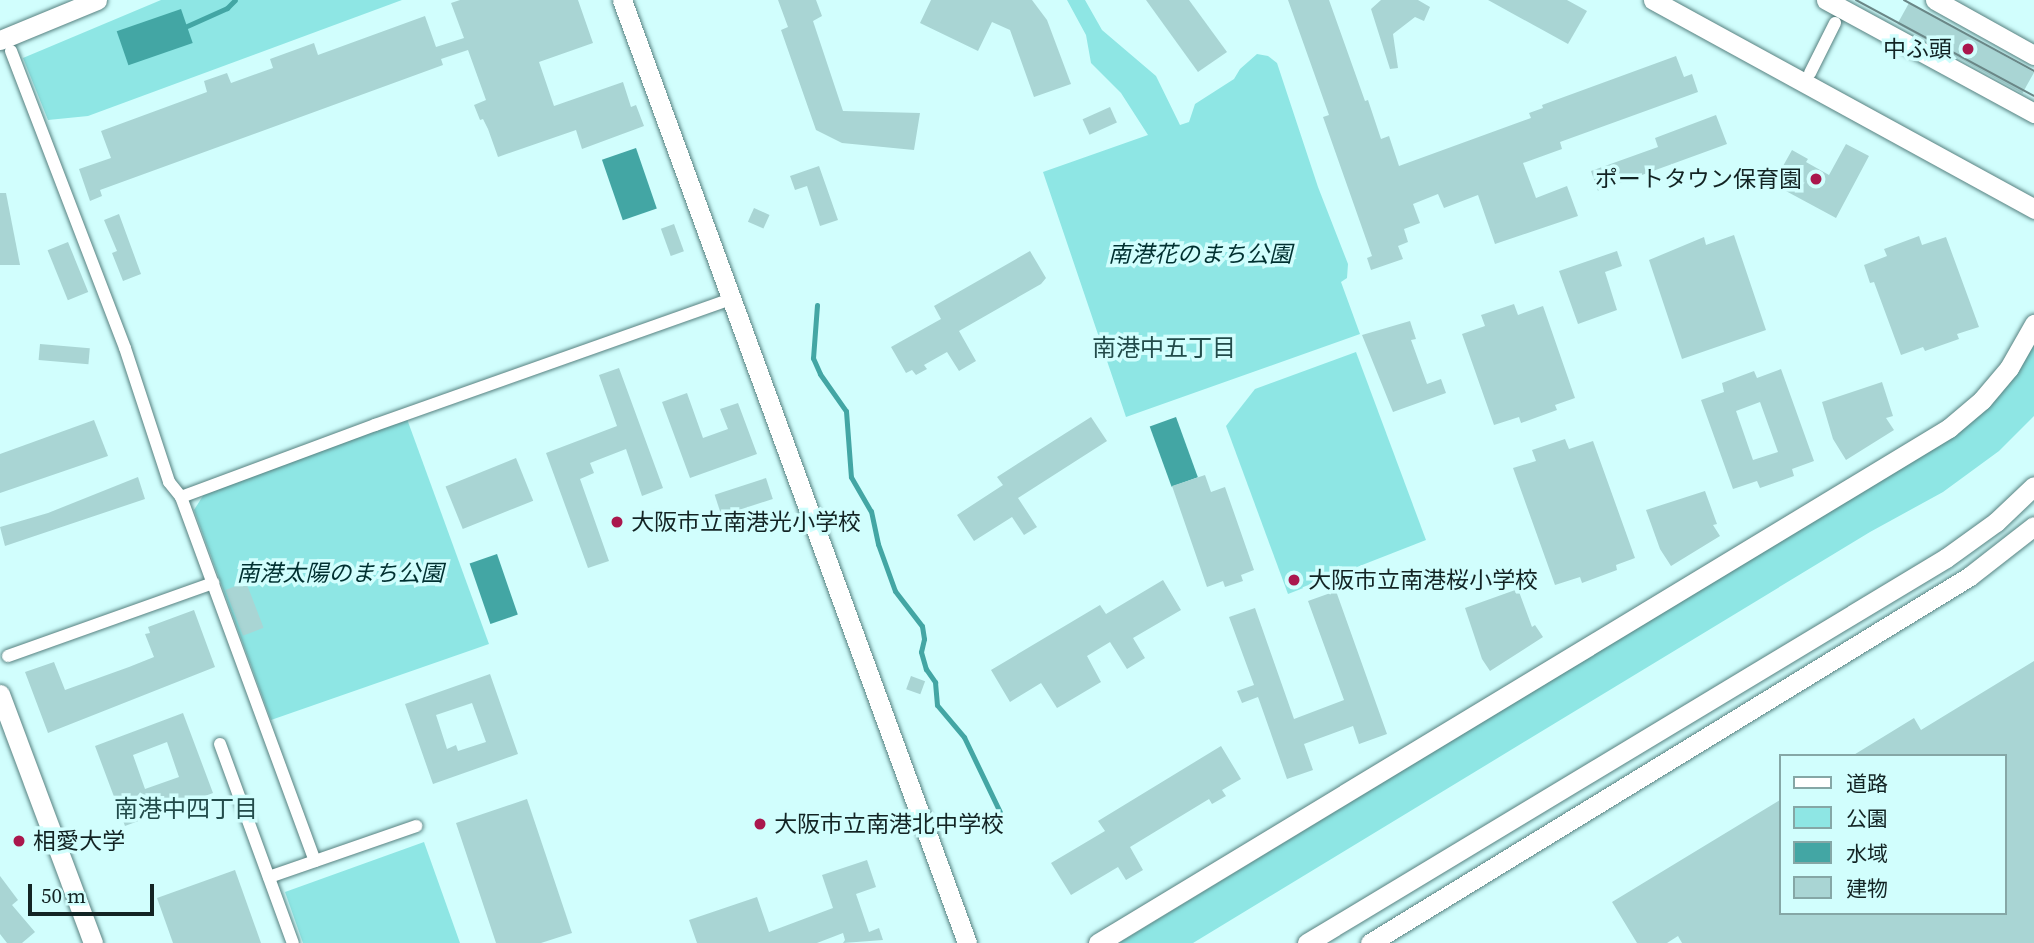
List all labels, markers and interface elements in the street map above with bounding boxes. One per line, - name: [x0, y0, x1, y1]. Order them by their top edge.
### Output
- place label: 中ふ頭: [1883, 35, 1952, 63]
- marker: 中ふ頭: [1958, 39, 1978, 59]
- place label: ポートタウン保育園: [1595, 165, 1802, 193]
- marker: ポートタウン保育園: [1808, 171, 1824, 187]
- park label: 南港花のまち公園: [1108, 240, 1292, 268]
- district label: 南港中五丁目: [1092, 334, 1236, 362]
- place label: 大阪市立南港光小学校: [631, 508, 861, 536]
- marker: 大阪市立南港光小学校: [609, 514, 625, 530]
- park label: 南港太陽のまち公園: [237, 559, 443, 587]
- place label: 大阪市立南港桜小学校: [1308, 566, 1538, 594]
- marker: 大阪市立南港桜小学校: [1286, 572, 1302, 588]
- legend: [1778, 754, 2006, 915]
- text: 道路: [1846, 769, 1888, 798]
- district label: 南港中四丁目: [114, 795, 258, 823]
- text: 公園: [1846, 804, 1888, 833]
- place label: 大阪市立南港北中学校: [774, 810, 1004, 838]
- marker: 大阪市立南港北中学校: [752, 816, 768, 832]
- place label: 相愛大学: [33, 827, 125, 855]
- marker: 相愛大学: [11, 833, 27, 849]
- text: 水域: [1846, 839, 1888, 868]
- scale bar: [32, 870, 158, 914]
- text: 建物: [1846, 874, 1888, 903]
- text: 50 m: [41, 881, 86, 910]

